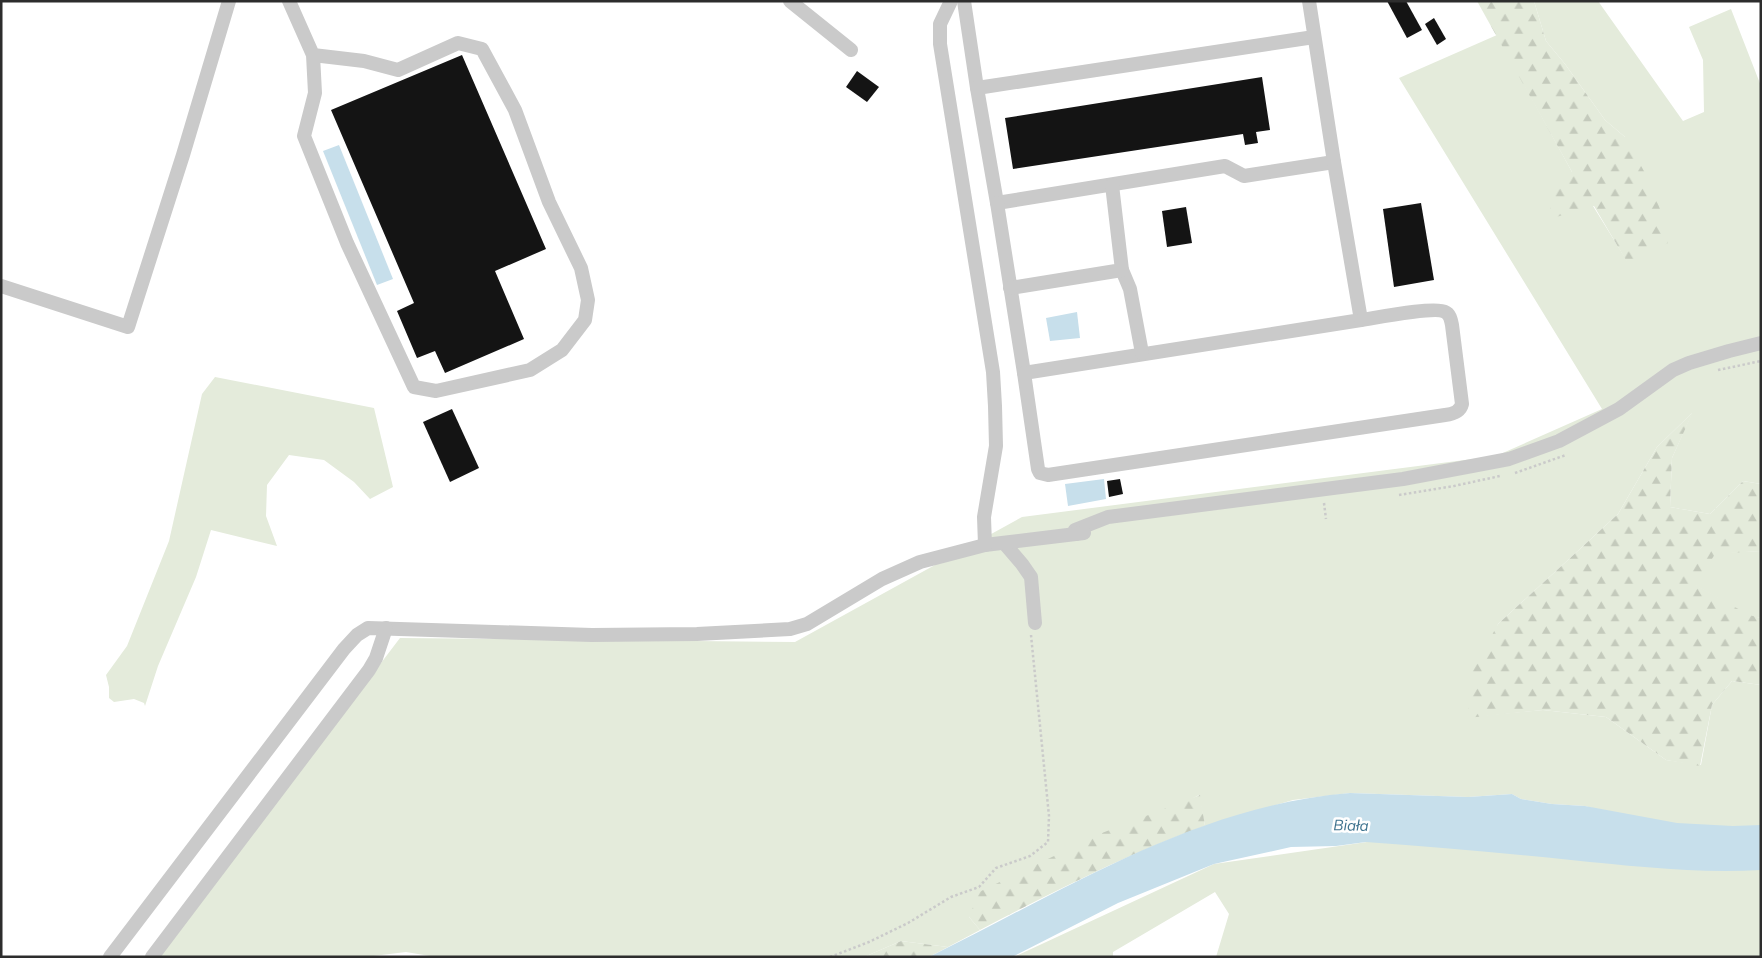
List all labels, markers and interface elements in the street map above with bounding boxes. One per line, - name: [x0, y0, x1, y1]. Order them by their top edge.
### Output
- water label: Biała: [1333, 815, 1369, 835]

